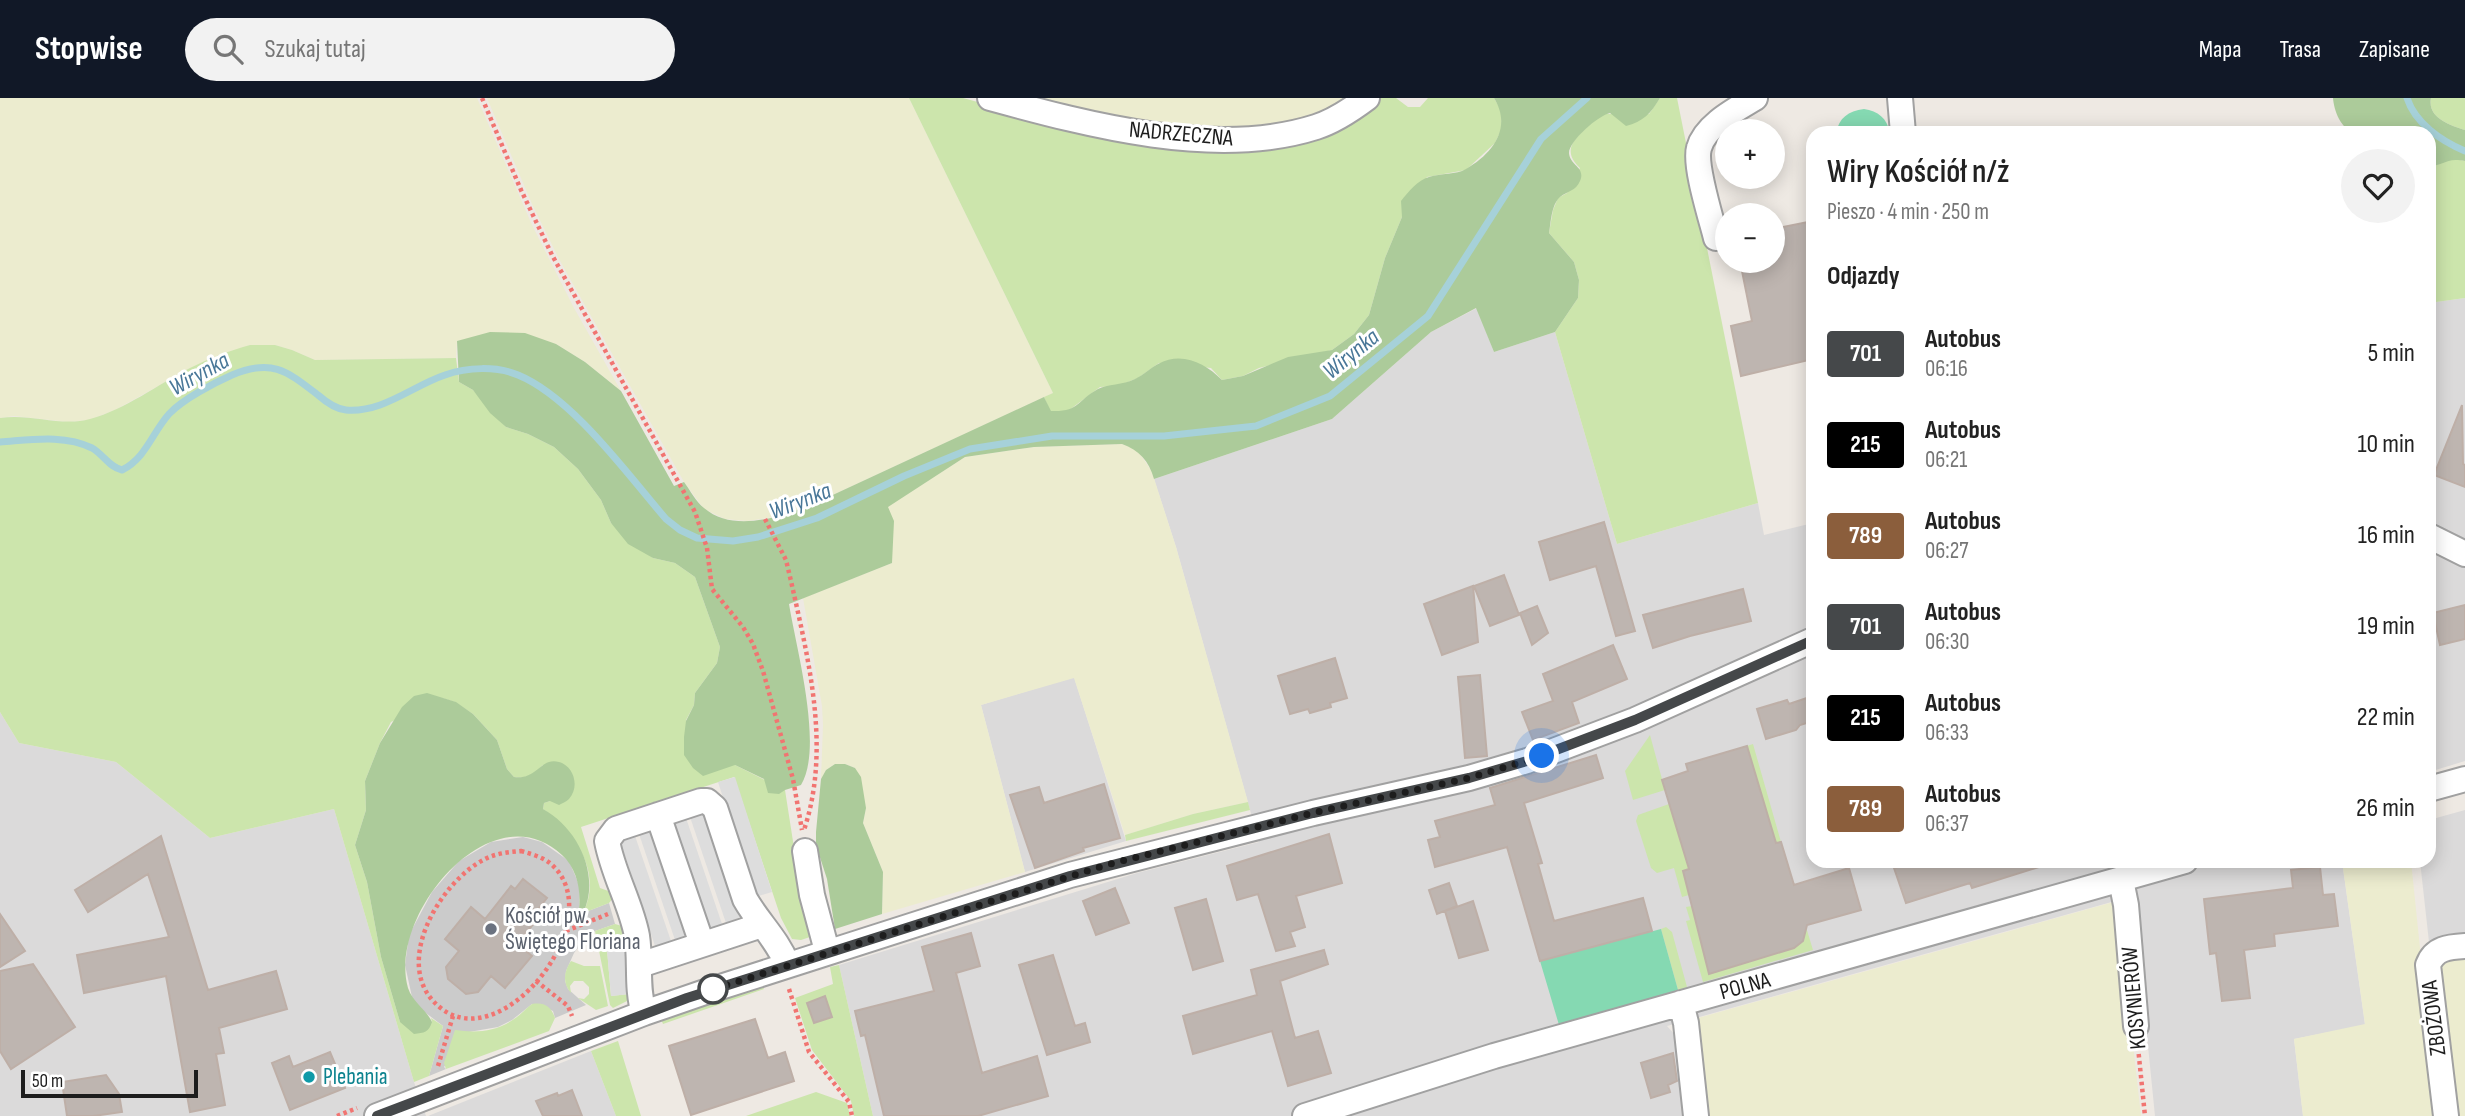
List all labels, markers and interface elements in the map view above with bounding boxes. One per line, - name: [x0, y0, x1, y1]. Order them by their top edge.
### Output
- search box: [185, 18, 675, 81]
- text: Stopwise: [35, 29, 143, 69]
- icon: search: [209, 30, 247, 68]
- text: Szukaj tutaj: [265, 34, 366, 65]
- text: Mapa: [2199, 35, 2242, 64]
- text: Trasa: [2280, 35, 2321, 64]
- text: Zapisane: [2359, 35, 2430, 64]
- street label: NADRZECZNA: [1128, 116, 1234, 153]
- map controls: [1715, 119, 1785, 273]
- button: +: [1715, 119, 1785, 189]
- button: heart: [2341, 149, 2415, 223]
- text: Wiry Kościół n/ż: [1827, 152, 2009, 192]
- text: Pieszo · 4 min · 250 m: [1827, 198, 1989, 226]
- button: −: [1715, 203, 1785, 273]
- text: Odjazdy: [1827, 261, 1899, 292]
- water label: Wirynka: [1317, 322, 1385, 385]
- text: Autobus: [1925, 324, 2001, 355]
- text: 5 min: [2368, 338, 2415, 369]
- text: 701: [1850, 339, 1881, 368]
- water label: Wirynka: [164, 346, 234, 402]
- text: 06:16: [1925, 355, 1968, 383]
- text: Autobus: [1925, 415, 2001, 446]
- text: 10 min: [2358, 429, 2415, 460]
- text: 215: [1850, 430, 1881, 459]
- text: 06:21: [1925, 446, 1967, 474]
- water label: Wirynka: [765, 476, 835, 526]
- text: Autobus: [1925, 506, 2001, 537]
- text: 16 min: [2358, 520, 2415, 551]
- text: 789: [1849, 521, 1882, 550]
- text: 06:27: [1925, 537, 1968, 565]
- text: Autobus: [1925, 597, 2001, 628]
- text: 19 min: [2358, 611, 2415, 642]
- text: 701: [1850, 612, 1881, 641]
- text: 06:30: [1925, 628, 1970, 656]
- text: Autobus: [1925, 688, 2001, 719]
- text: 22 min: [2357, 702, 2415, 733]
- text: 215: [1850, 703, 1881, 732]
- text: 06:33: [1925, 719, 1969, 747]
- your location: [1524, 738, 1559, 773]
- text: Autobus: [1925, 779, 2001, 810]
- text: 26 min: [2356, 793, 2415, 824]
- text: 789: [1849, 794, 1882, 823]
- text: 06:37: [1925, 810, 1969, 838]
- place label: Kościół pw. Świętego Floriana: [505, 902, 641, 956]
- marker: Kościół pw. Świętego Floriana: [483, 921, 499, 937]
- street label: KOSYNIERÓW: [2116, 945, 2152, 1051]
- street label: POLNA: [1717, 966, 1773, 1006]
- unlabelled marker: [698, 974, 728, 1004]
- street label: ZBOŻOWA: [2415, 979, 2453, 1057]
- place label: Plebania: [323, 1063, 388, 1091]
- scale bar: [21, 1067, 198, 1099]
- marker: Plebania: [301, 1069, 317, 1085]
- text: 50 m: [32, 1070, 63, 1093]

